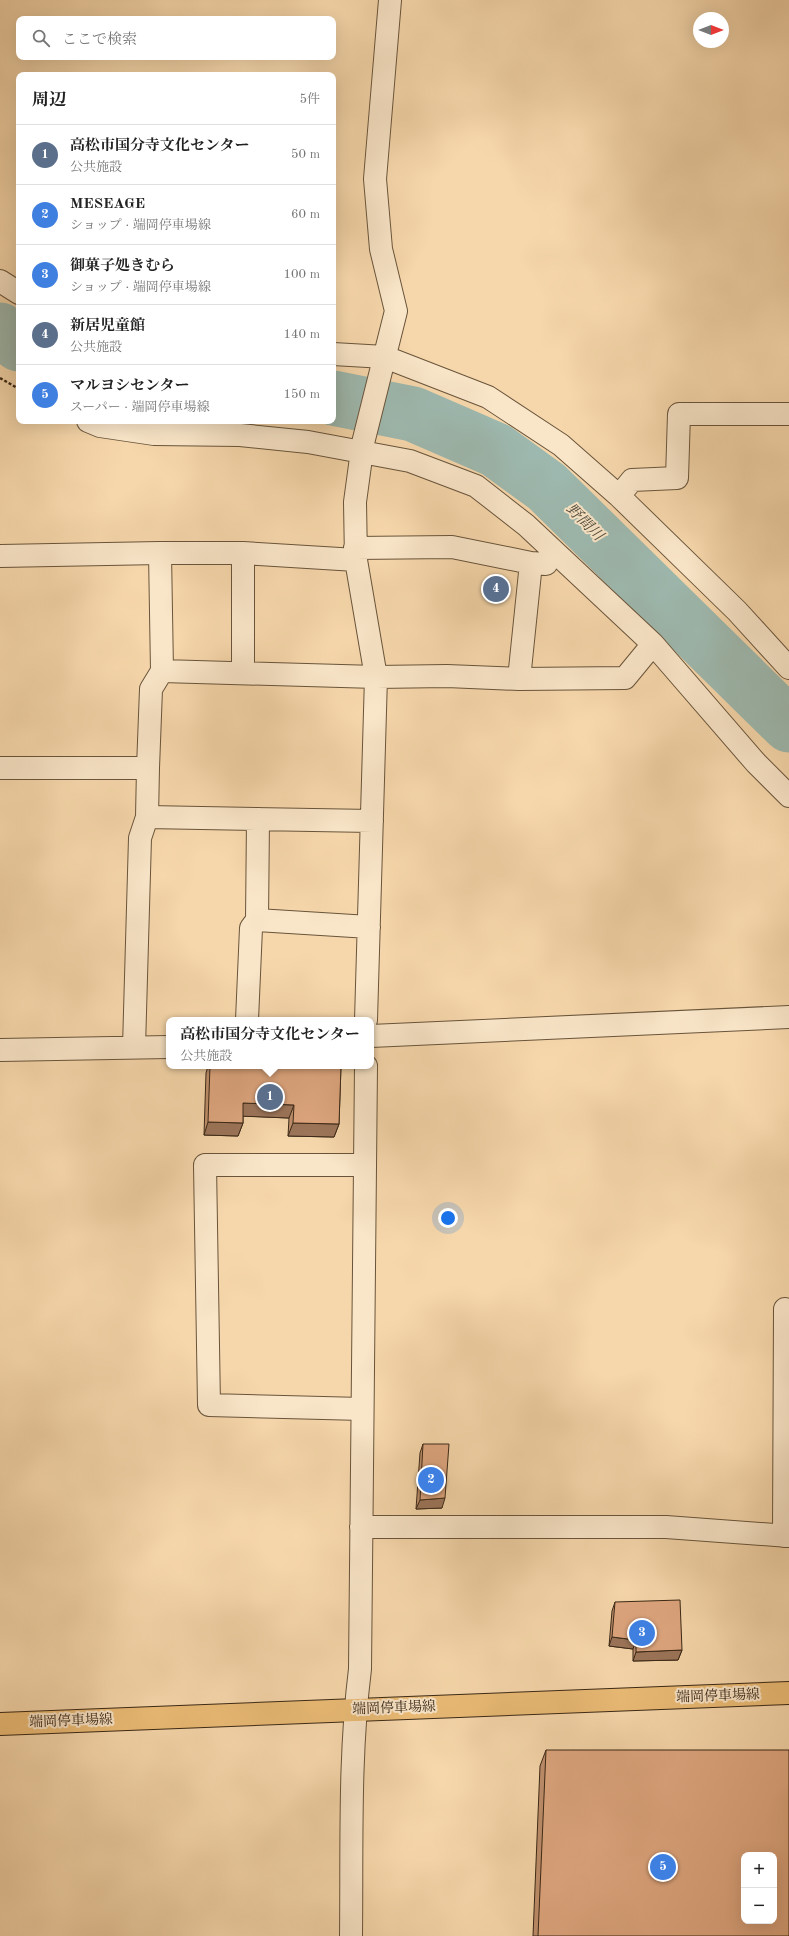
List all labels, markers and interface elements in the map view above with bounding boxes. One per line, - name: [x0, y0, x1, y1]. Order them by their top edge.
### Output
- north arrow: [693, 12, 729, 48]
- search box: [16, 16, 336, 60]
- icon: search: [30, 27, 52, 49]
- text: ここで検索: [62, 33, 137, 48]
- text: 周辺: [32, 92, 66, 109]
- text: 5件: [299, 93, 320, 106]
- text: 高松市国分寺文化センター: [70, 139, 249, 154]
- text: 1: [41, 148, 49, 161]
- text: 50 m: [291, 148, 320, 161]
- text: 公共施設: [70, 161, 122, 174]
- text: MESEAGE: [70, 197, 145, 212]
- text: 2: [41, 208, 49, 221]
- text: 60 m: [291, 208, 320, 221]
- text: ショップ · 端岡停車場線: [70, 219, 211, 232]
- text: 御菓子処きむら: [70, 259, 175, 274]
- text: 3: [41, 268, 49, 281]
- text: 100 m: [283, 268, 320, 281]
- text: ショップ · 端岡停車場線: [70, 281, 211, 294]
- text: 新居児童館: [70, 319, 145, 334]
- text: 4: [41, 328, 49, 341]
- text: 140 m: [283, 328, 320, 341]
- text: 公共施設: [70, 341, 122, 354]
- text: マルヨシセンター: [70, 379, 189, 394]
- text: 5: [41, 388, 49, 401]
- text: 150 m: [283, 388, 320, 401]
- text: スーパー · 端岡停車場線: [70, 401, 210, 414]
- water label: 野間川: [563, 500, 608, 546]
- pin: 4: [483, 574, 509, 604]
- popup: [166, 1017, 374, 1069]
- text: 高松市国分寺文化センター: [180, 1028, 360, 1043]
- text: 公共施設: [180, 1050, 232, 1063]
- pin: 1: [257, 1082, 283, 1112]
- your location: [438, 1208, 458, 1228]
- pin: 2: [418, 1465, 444, 1495]
- pin: 3: [629, 1618, 655, 1648]
- street label: 端岡停車場線: [676, 1687, 760, 1704]
- street label: 端岡停車場線: [352, 1699, 436, 1716]
- street label: 端岡停車場線: [29, 1712, 113, 1729]
- pin: 5: [650, 1852, 676, 1882]
- map controls: [741, 1852, 777, 1924]
- button: +: [741, 1852, 777, 1888]
- button: −: [741, 1888, 777, 1924]

